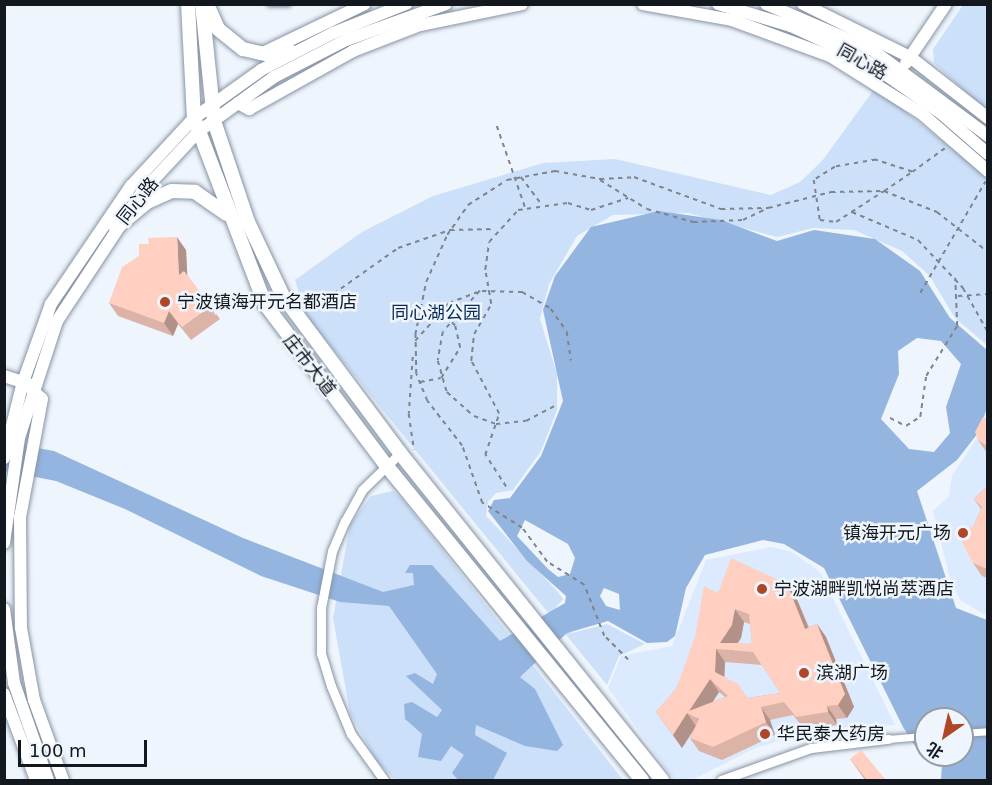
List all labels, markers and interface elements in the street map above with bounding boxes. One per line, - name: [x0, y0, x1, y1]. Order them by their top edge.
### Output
- street label: 同心路: [833, 39, 891, 85]
- street label: 同心路: [113, 173, 163, 229]
- place label: 宁波镇海开元名都酒店: [177, 291, 357, 313]
- marker: 宁波镇海开元名都酒店: [158, 295, 172, 309]
- park label: 同心湖公园: [391, 302, 481, 324]
- street label: 庄市大道: [278, 330, 340, 400]
- place label: 镇海开元广场: [843, 522, 951, 544]
- marker: 镇海开元广场: [956, 526, 970, 540]
- place label: 宁波湖畔凯悦尚萃酒店: [774, 578, 954, 600]
- marker: 宁波湖畔凯悦尚萃酒店: [755, 582, 769, 596]
- place label: 滨湖广场: [816, 662, 888, 684]
- marker: 滨湖广场: [797, 666, 811, 680]
- north arrow: [914, 707, 974, 767]
- place label: 华民泰大药房: [777, 723, 885, 745]
- marker: 华民泰大药房: [758, 727, 772, 741]
- scale bar: [21, 728, 150, 766]
- text: 北: [923, 738, 947, 763]
- text: 100 m: [29, 740, 87, 761]

